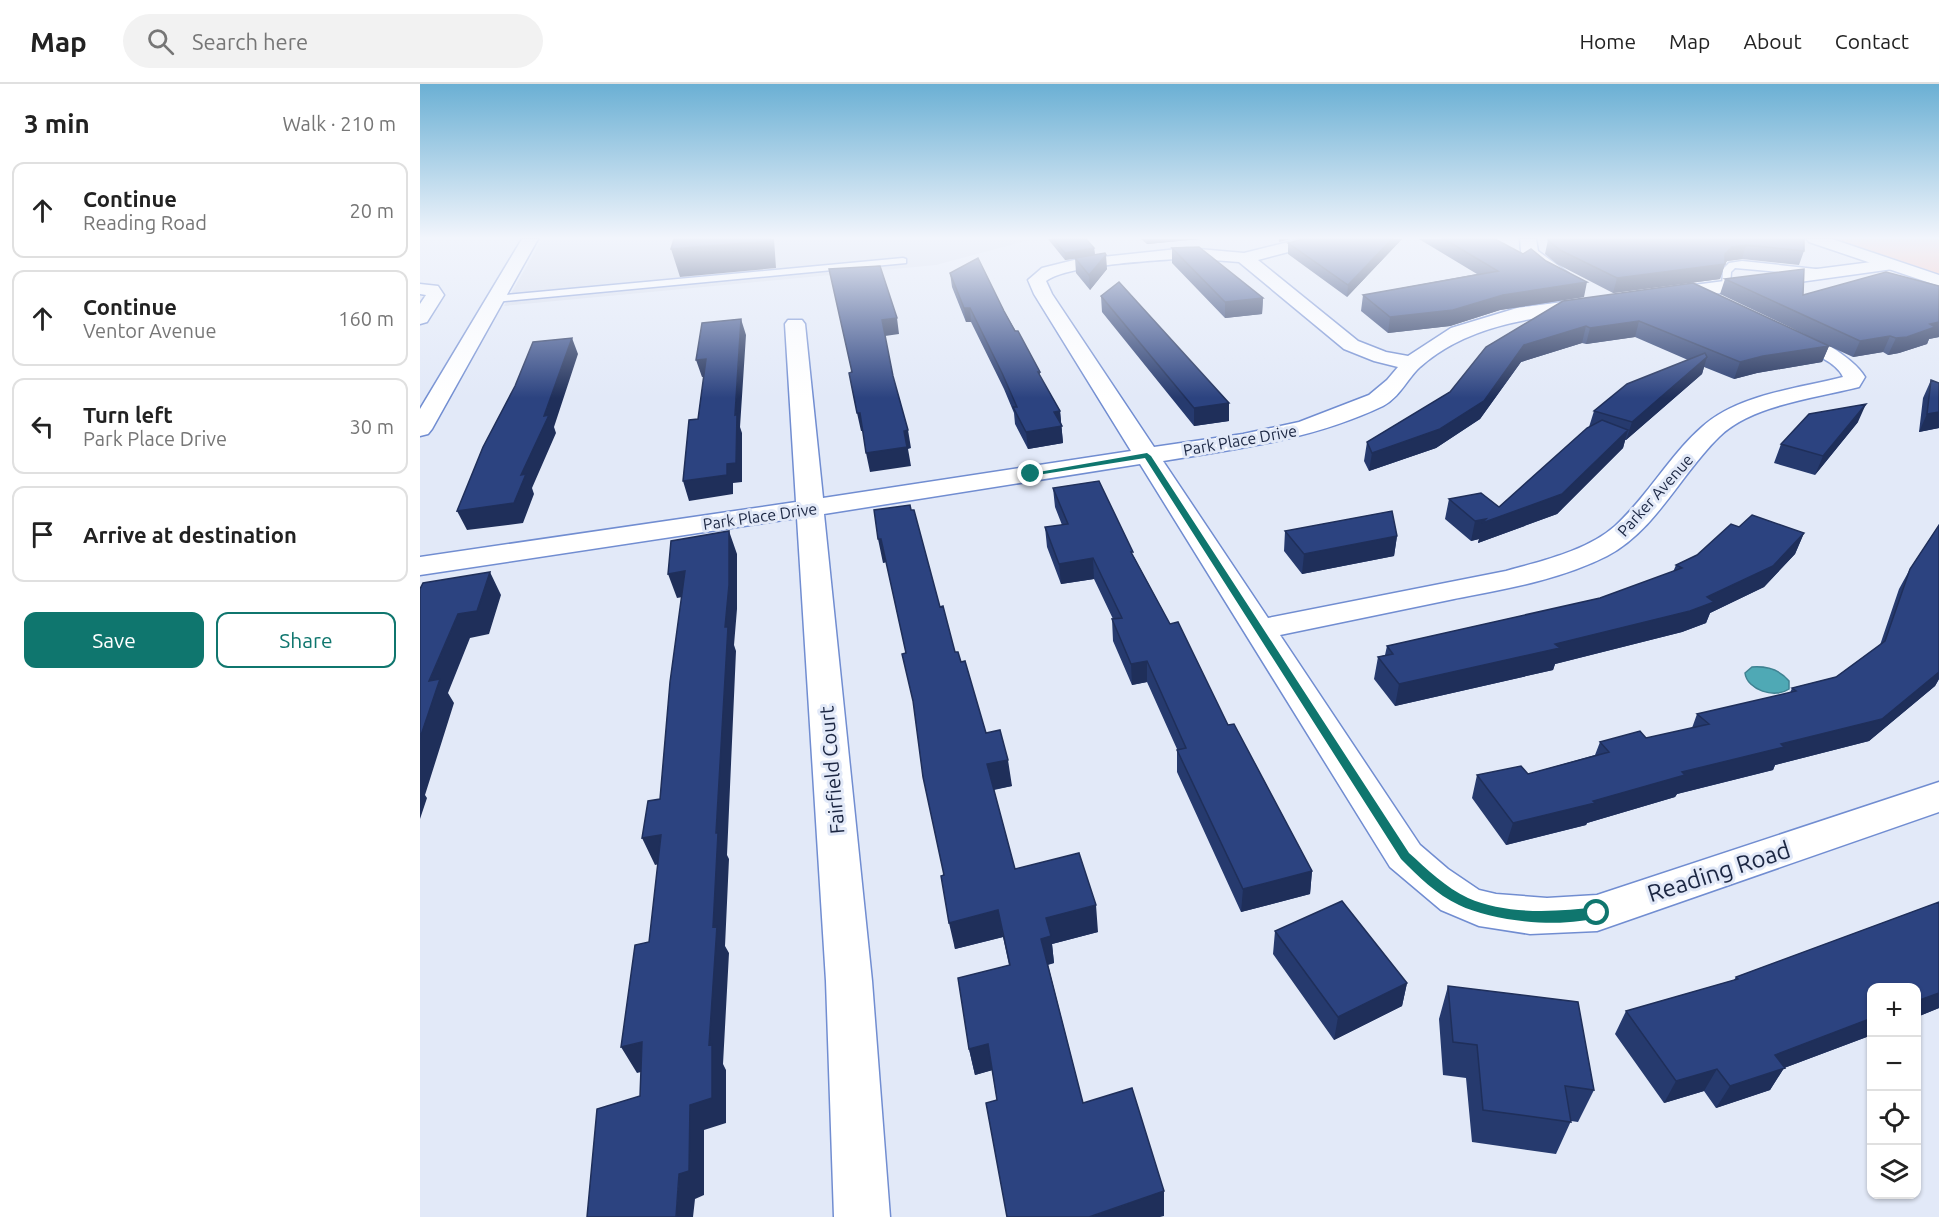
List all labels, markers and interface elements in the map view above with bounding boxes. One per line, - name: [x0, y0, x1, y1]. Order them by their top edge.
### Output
- search box: [123, 14, 543, 68]
- icon: search: [144, 25, 177, 58]
- text: Map: [30, 26, 87, 57]
- text: Search here: [192, 29, 308, 54]
- text: Home: [1579, 29, 1636, 53]
- text: Map: [1669, 29, 1710, 53]
- text: About: [1743, 29, 1802, 53]
- text: Contact: [1835, 29, 1909, 53]
- text: 3 min: [24, 109, 90, 138]
- text: Walk · 210 m: [283, 112, 396, 135]
- text: Continue: [83, 186, 177, 211]
- icon: ahead: [26, 194, 59, 227]
- text: 20 m: [350, 199, 394, 222]
- text: Reading Road: [83, 211, 207, 234]
- text: Continue: [83, 294, 177, 319]
- icon: ahead: [26, 302, 59, 335]
- text: 160 m: [338, 307, 394, 330]
- text: Ventor Avenue: [83, 319, 217, 342]
- text: Turn left: [83, 402, 173, 427]
- icon: left: [26, 410, 59, 443]
- text: 30 m: [350, 415, 394, 438]
- street label: Park Place Drive: [1182, 421, 1298, 459]
- text: Park Place Drive: [83, 427, 227, 450]
- street label: Parker Avenue: [1614, 450, 1696, 540]
- route end: [1017, 460, 1043, 486]
- street label: Park Place Drive: [702, 499, 818, 533]
- icon: arrive: [26, 518, 59, 551]
- text: Arrive at destination: [83, 522, 297, 547]
- button: Save: [24, 612, 204, 668]
- button: Share: [216, 612, 396, 668]
- street label: Fairfield Court: [814, 705, 849, 835]
- street label: Reading Road: [1644, 836, 1794, 907]
- route start: [1583, 899, 1609, 925]
- map controls: [1867, 983, 1921, 1199]
- button: +: [1867, 983, 1921, 1037]
- button: −: [1867, 1037, 1921, 1091]
- button: locate: [1867, 1091, 1921, 1145]
- button: layers: [1867, 1145, 1921, 1199]

